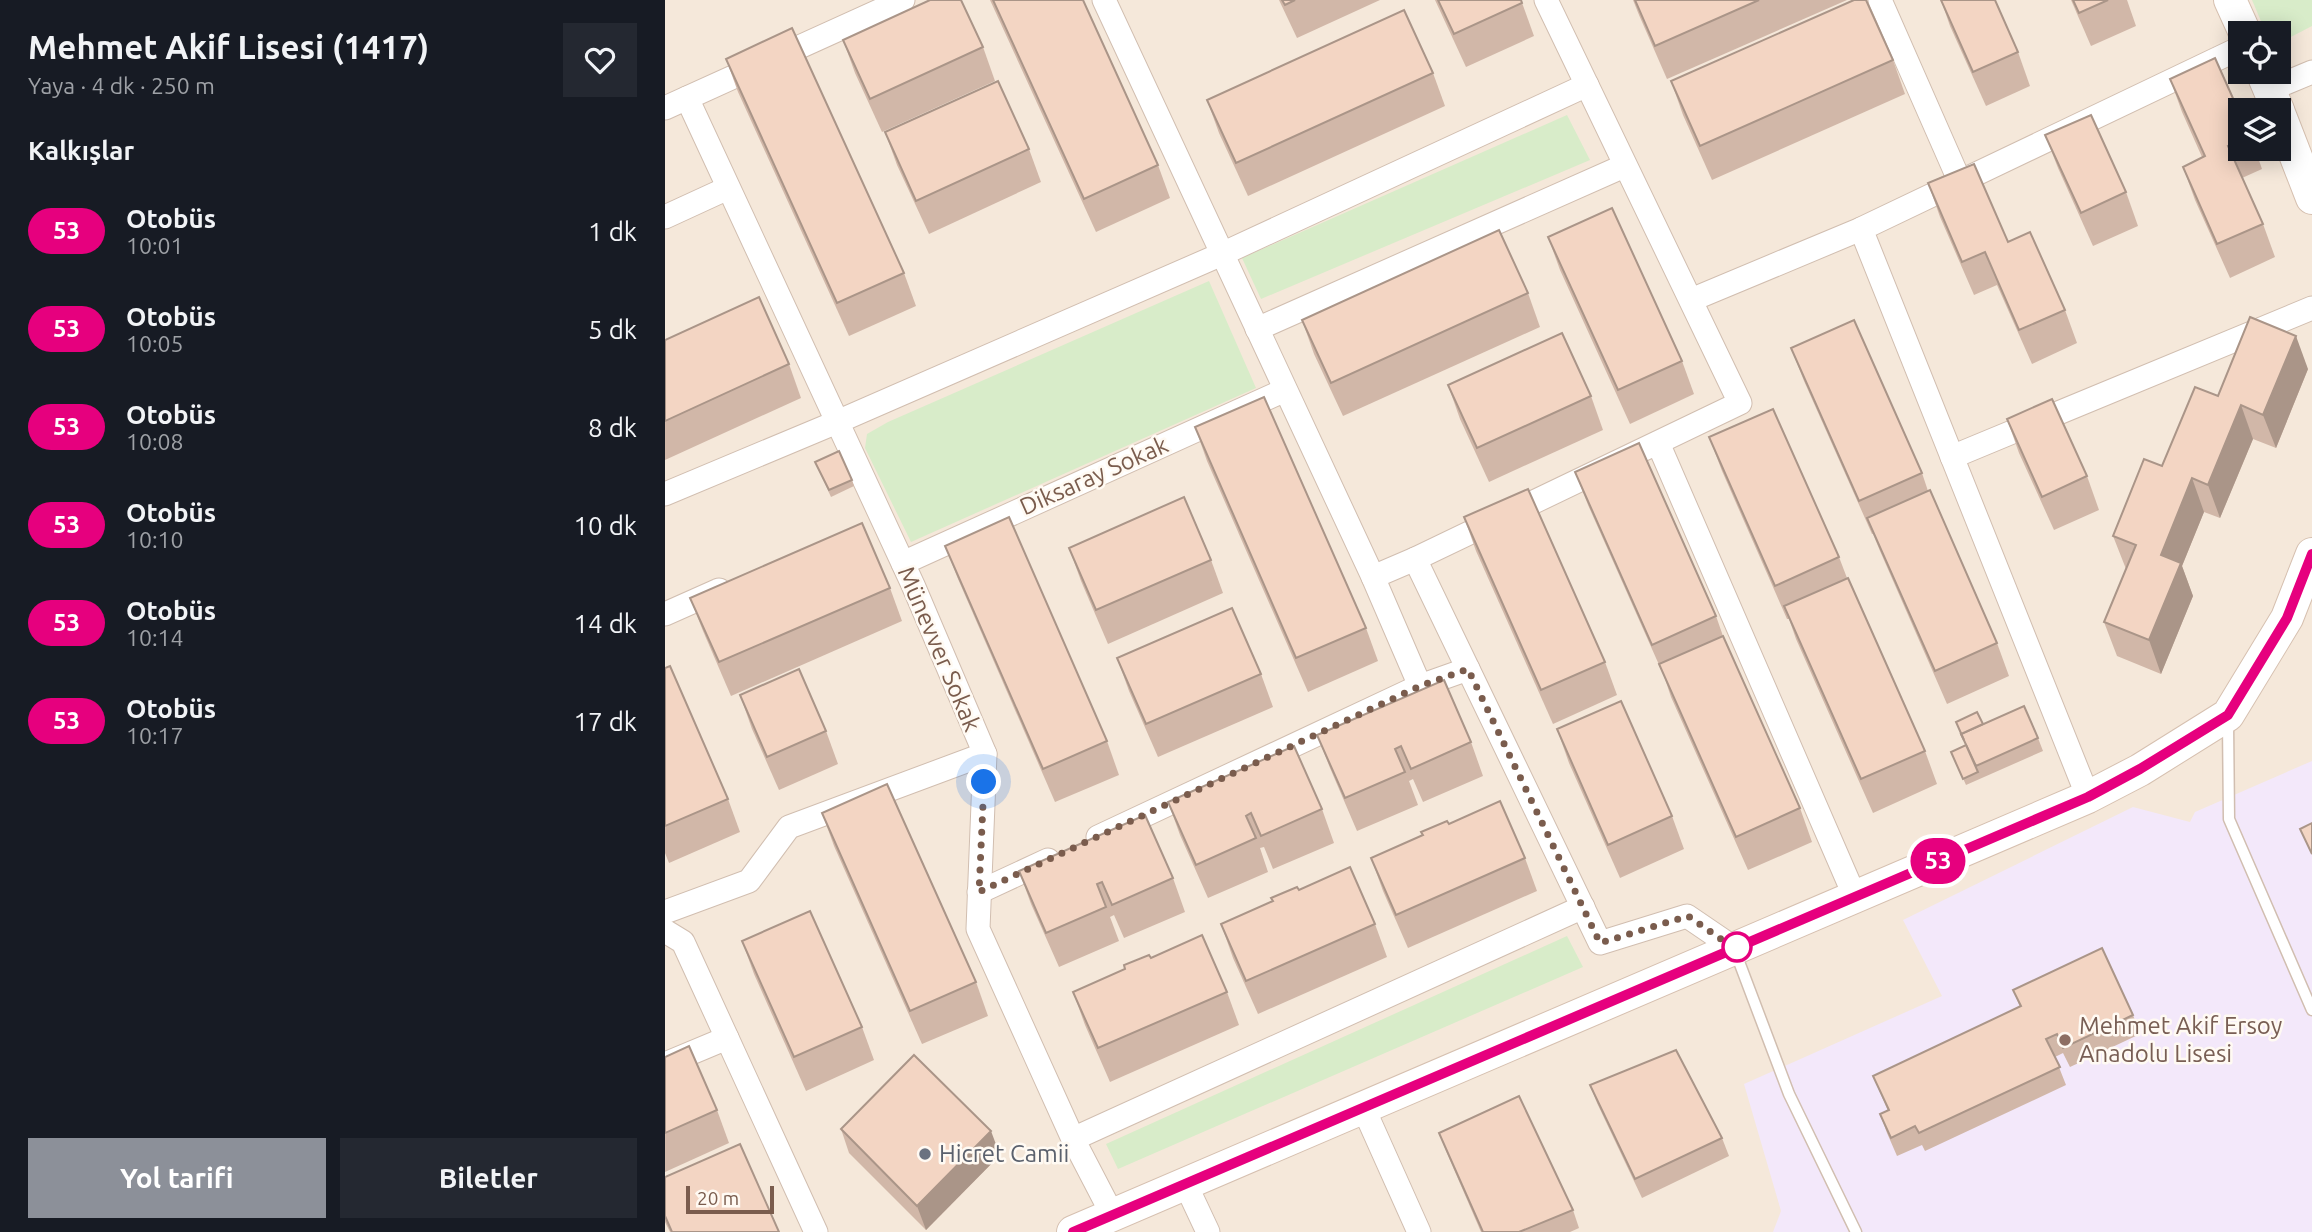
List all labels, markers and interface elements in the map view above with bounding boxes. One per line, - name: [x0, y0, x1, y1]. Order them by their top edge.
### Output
- map controls: [2228, 21, 2291, 161]
- button: locate: [2228, 21, 2291, 84]
- button: heart: [563, 23, 637, 97]
- text: Mehmet Akif Lisesi (1417): [28, 28, 429, 65]
- text: Yaya · 4 dk · 250 m: [28, 73, 215, 98]
- button: layers: [2228, 98, 2291, 161]
- text: Kalkışlar: [28, 136, 134, 165]
- text: Otobüs: [126, 204, 216, 233]
- text: 53: [53, 217, 80, 244]
- text: 1 dk: [588, 217, 637, 246]
- text: 10:01: [126, 233, 184, 258]
- text: Otobüs: [126, 302, 216, 331]
- text: 53: [53, 315, 80, 342]
- text: 5 dk: [588, 315, 637, 344]
- text: 10:05: [126, 331, 184, 356]
- text: Otobüs: [126, 400, 216, 429]
- text: 53: [53, 413, 80, 440]
- text: 8 dk: [588, 413, 637, 442]
- text: 10:08: [126, 429, 184, 454]
- street label: Diksaray Sokak: [1016, 431, 1172, 520]
- text: Otobüs: [126, 498, 216, 527]
- text: 53: [53, 511, 80, 538]
- text: 10 dk: [573, 511, 637, 540]
- text: 10:10: [126, 527, 184, 552]
- street label: Münevver Sokak: [893, 562, 986, 735]
- text: Otobüs: [126, 596, 216, 625]
- text: 53: [53, 609, 80, 636]
- text: 14 dk: [573, 609, 637, 638]
- text: 10:14: [126, 625, 184, 650]
- text: Otobüs: [126, 694, 216, 723]
- text: 53: [53, 707, 80, 734]
- text: 17 dk: [573, 707, 637, 736]
- text: 10:17: [126, 723, 184, 748]
- your location: [966, 764, 1001, 799]
- line badge: 53: [1907, 838, 1969, 884]
- text: 53: [1924, 847, 1952, 874]
- unlabelled marker: [1722, 932, 1752, 962]
- place label: Mehmet Akif Ersoy Anadolu Lisesi: [2079, 1012, 2283, 1067]
- marker: Mehmet Akif Ersoy Anadolu Lisesi: [2057, 1032, 2073, 1048]
- button: Yol tarifi: [28, 1138, 326, 1218]
- button: Biletler: [340, 1138, 637, 1218]
- place label: Hicret Camii: [939, 1140, 1069, 1167]
- marker: Hicret Camii: [917, 1146, 933, 1162]
- scale bar: [686, 1183, 773, 1215]
- text: 20 m: [697, 1187, 739, 1209]

